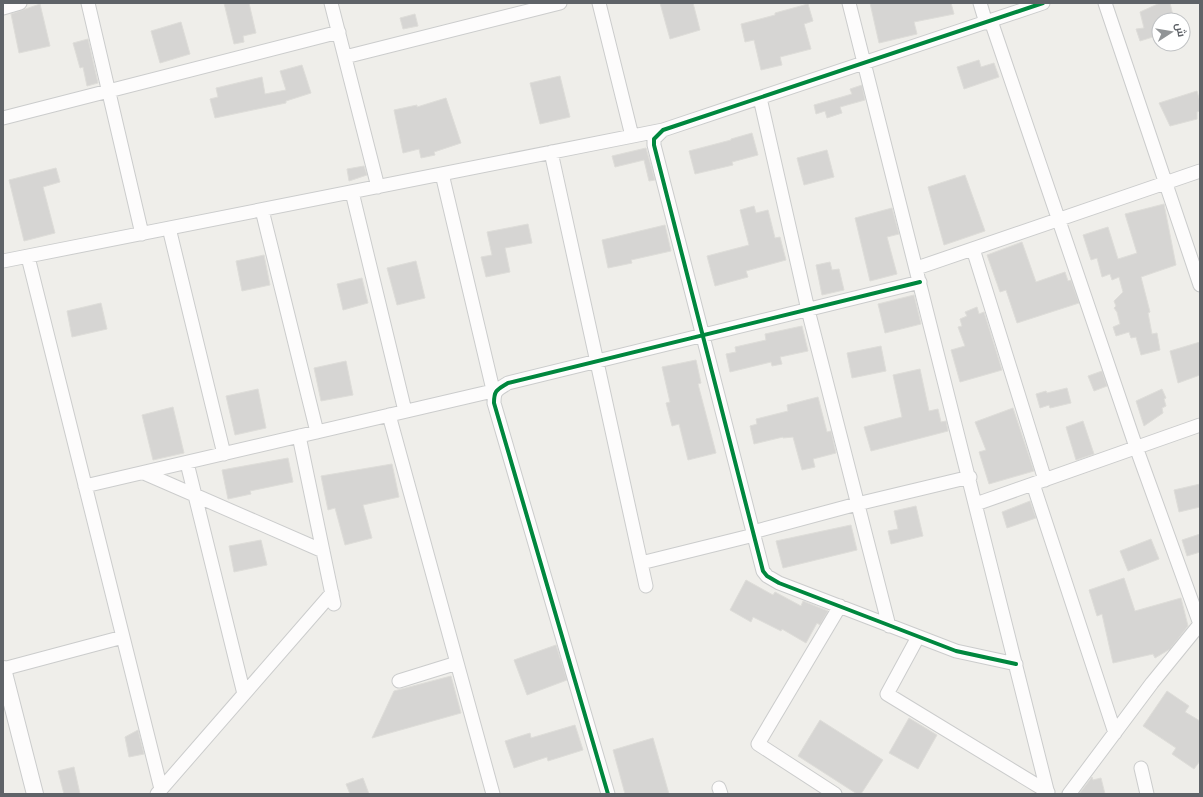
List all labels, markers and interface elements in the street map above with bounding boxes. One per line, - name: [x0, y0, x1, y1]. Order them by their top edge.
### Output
- north arrow: [1151, 12, 1191, 52]
- text: ش: [1172, 22, 1188, 38]

